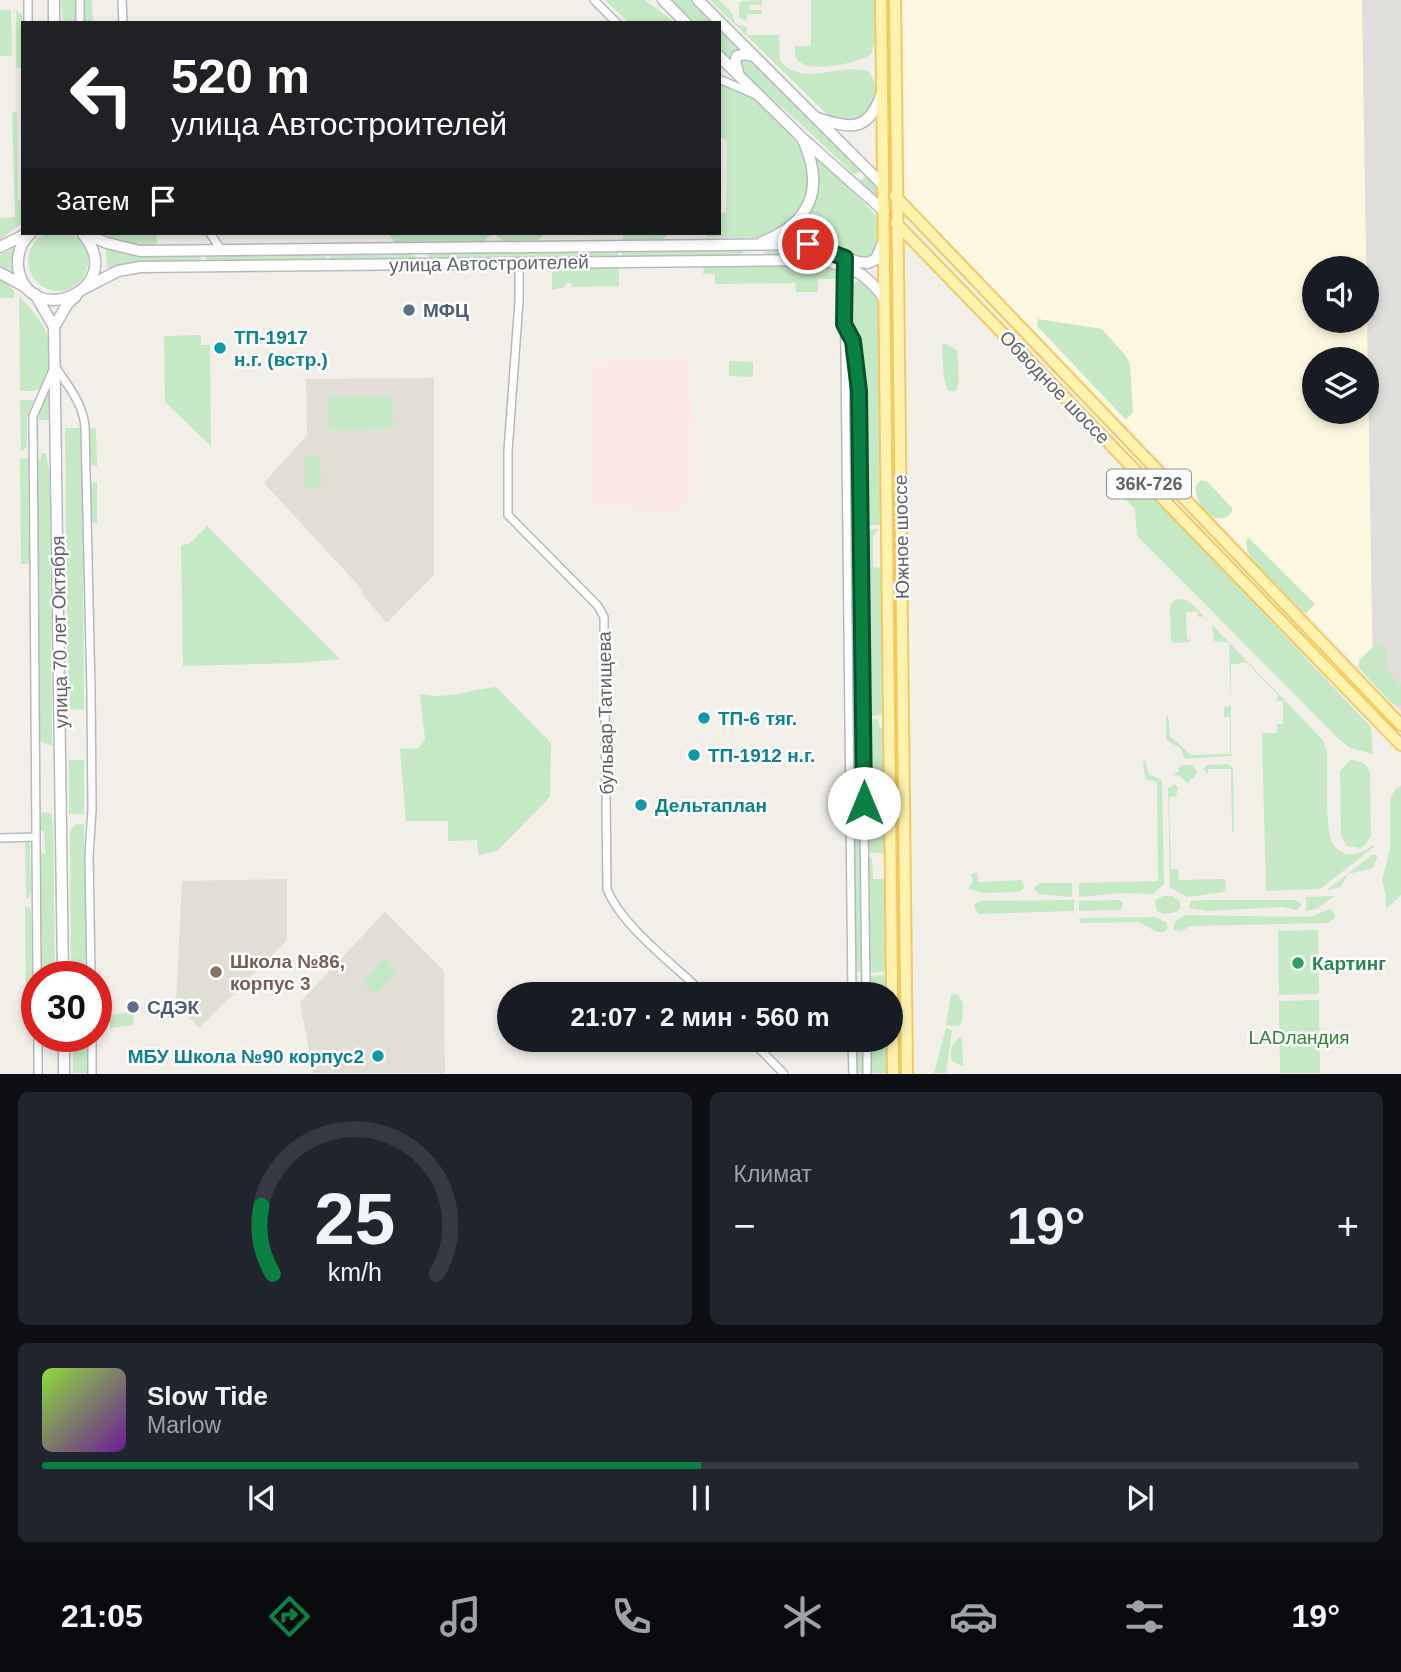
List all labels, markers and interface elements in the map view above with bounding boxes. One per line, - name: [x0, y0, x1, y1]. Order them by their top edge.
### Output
- icon: left: [56, 49, 147, 140]
- text: 520 m: [171, 49, 310, 103]
- text: улица Автостроителей: [171, 106, 507, 142]
- icon: arrive: [144, 182, 182, 220]
- text: Затем: [56, 186, 130, 216]
- pin: [778, 214, 838, 274]
- icon: arrive: [789, 225, 827, 263]
- street label: улица Автостроителей: [389, 251, 589, 276]
- map controls: [1302, 256, 1379, 424]
- button: sound: [1302, 256, 1379, 333]
- place label: МФЦ: [423, 300, 469, 321]
- marker: МФЦ: [401, 302, 417, 318]
- street label: Обводное шоссе: [995, 326, 1114, 448]
- place label: ТП-1917 н.г. (встр.): [234, 327, 328, 370]
- marker: ТП-1917 н.г. (встр.): [212, 340, 228, 356]
- button: layers: [1302, 347, 1379, 424]
- road number: 36К-726: [1107, 470, 1191, 498]
- street label: Южное шоссе: [890, 475, 913, 599]
- street label: улица 70 лет Октября: [47, 535, 72, 729]
- street label: бульвар Татищева: [594, 631, 617, 795]
- place label: ТП-6 тяг.: [718, 708, 797, 729]
- marker: ТП-6 тяг.: [696, 710, 712, 726]
- place label: ТП-1912 н.г.: [708, 745, 815, 766]
- marker: ТП-1912 н.г.: [686, 747, 702, 763]
- position arrow: [827, 766, 901, 840]
- place label: Дельтаплан: [655, 795, 767, 816]
- marker: Дельтаплан: [633, 797, 649, 813]
- place label: Школа №86, корпус 3: [230, 951, 345, 994]
- place label: Картинг: [1312, 953, 1386, 974]
- marker: Картинг: [1290, 955, 1306, 971]
- speed limit sign: 30: [21, 961, 112, 1052]
- marker: Школа №86, корпус 3: [208, 964, 224, 980]
- place label: СДЭК: [147, 997, 200, 1018]
- marker: СДЭК: [125, 999, 141, 1015]
- text: 21:07 · 2 мин · 560 m: [570, 1002, 830, 1032]
- park label: LADландия: [1248, 1027, 1350, 1048]
- place label: МБУ Школа №90 корпус2: [128, 1046, 364, 1067]
- marker: МБУ Школа №90 корпус2: [370, 1048, 386, 1064]
- text: Климат: [734, 1161, 812, 1187]
- text: 25: [314, 1179, 395, 1260]
- text: 19°: [1007, 1197, 1086, 1255]
- text: −: [734, 1205, 756, 1247]
- text: +: [1337, 1205, 1359, 1247]
- text: km/h: [328, 1258, 382, 1286]
- text: Slow Tide: [147, 1381, 268, 1411]
- text: Marlow: [147, 1412, 221, 1438]
- icon: previous: [243, 1479, 281, 1517]
- icon: pause: [682, 1479, 720, 1517]
- icon: next: [1121, 1479, 1159, 1517]
- icon: directions: [265, 1592, 314, 1641]
- icon: music: [436, 1592, 485, 1641]
- icon: phone: [607, 1592, 656, 1641]
- icon: climate: [778, 1592, 827, 1641]
- icon: car: [949, 1592, 998, 1641]
- icon: filters: [1120, 1592, 1169, 1641]
- text: 21:05: [61, 1598, 143, 1634]
- text: 19°: [1292, 1598, 1340, 1634]

